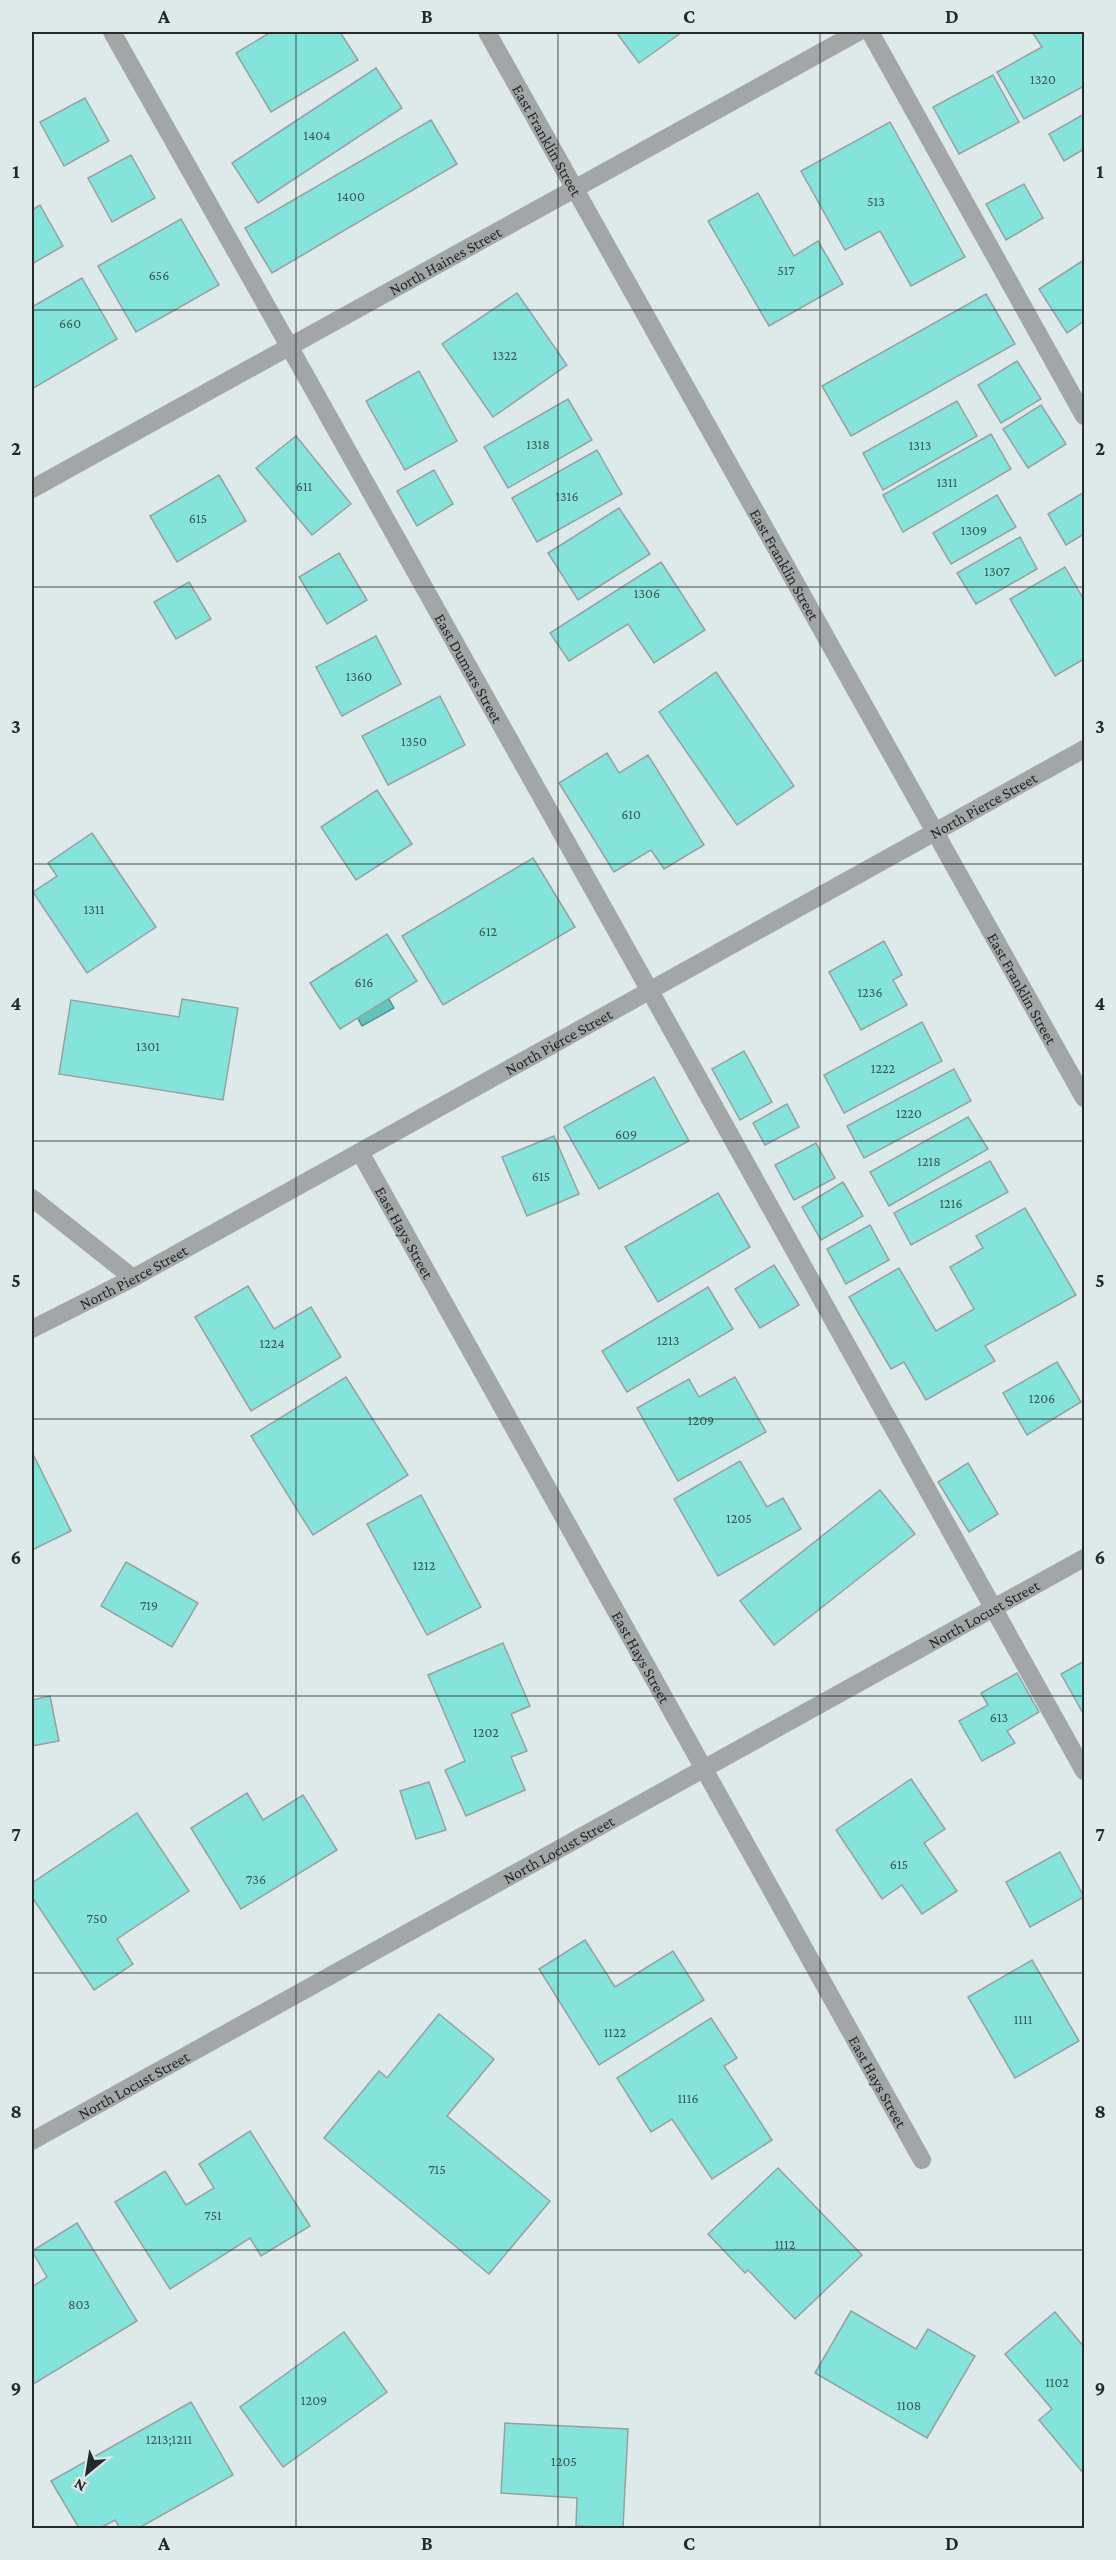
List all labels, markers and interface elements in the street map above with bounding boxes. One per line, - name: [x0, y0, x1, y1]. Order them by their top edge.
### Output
- text: A: [157, 5, 171, 27]
- text: B: [421, 5, 433, 27]
- text: C: [683, 5, 695, 27]
- text: D: [945, 5, 959, 27]
- house number: 1320: [1030, 71, 1056, 87]
- street label: East Franklin Street: [509, 82, 585, 200]
- house number: 1404: [304, 127, 330, 143]
- text: 1: [12, 160, 20, 182]
- text: 1: [1096, 160, 1104, 182]
- house number: 1400: [337, 188, 365, 204]
- house number: 513: [867, 193, 885, 209]
- street label: North Haines Street: [386, 223, 505, 299]
- house number: 517: [777, 262, 795, 278]
- house number: 656: [149, 267, 169, 283]
- house number: 660: [59, 315, 81, 331]
- house number: 1322: [493, 347, 518, 363]
- house number: 1318: [526, 436, 550, 452]
- text: 2: [11, 437, 21, 459]
- house number: 1313: [909, 437, 931, 453]
- text: 2: [1095, 437, 1105, 459]
- house number: 1311: [937, 474, 958, 490]
- house number: 611: [296, 478, 313, 494]
- house number: 1316: [555, 488, 579, 504]
- street label: East Franklin Street: [747, 506, 823, 624]
- house number: 615: [189, 510, 207, 526]
- house number: 1309: [961, 522, 987, 538]
- house number: 1307: [984, 563, 1010, 579]
- house number: 1306: [634, 585, 660, 601]
- street label: East Dumars Street: [431, 611, 506, 726]
- house number: 1360: [346, 668, 372, 684]
- text: 3: [11, 715, 21, 737]
- text: 3: [1095, 715, 1105, 737]
- house number: 1350: [401, 733, 427, 749]
- street label: North Pierce Street: [927, 769, 1040, 842]
- house number: 610: [621, 806, 641, 822]
- house number: 1311: [84, 901, 105, 917]
- house number: 612: [479, 923, 498, 939]
- street label: East Franklin Street: [984, 930, 1060, 1048]
- house number: 616: [355, 974, 373, 990]
- house number: 1236: [857, 984, 883, 1000]
- text: 4: [11, 992, 22, 1014]
- text: 4: [1095, 992, 1106, 1014]
- street label: North Pierce Street: [502, 1005, 616, 1078]
- house number: 1301: [136, 1038, 160, 1054]
- house number: 1222: [871, 1060, 896, 1076]
- house number: 1220: [896, 1105, 922, 1121]
- house number: 609: [615, 1126, 637, 1142]
- house number: 1218: [917, 1153, 941, 1169]
- house number: 615: [532, 1168, 550, 1184]
- street label: East Hays Street: [372, 1184, 437, 1282]
- house number: 1216: [939, 1195, 963, 1211]
- street label: North Pierce Street: [77, 1241, 191, 1313]
- text: 5: [11, 1269, 21, 1291]
- text: 5: [1095, 1269, 1105, 1291]
- house number: 1213: [657, 1332, 679, 1348]
- house number: 1224: [259, 1335, 285, 1351]
- house number: 1206: [1029, 1390, 1055, 1406]
- house number: 1209: [688, 1412, 714, 1428]
- house number: 1205: [726, 1510, 752, 1526]
- text: 6: [11, 1546, 21, 1568]
- text: 6: [1095, 1546, 1105, 1568]
- house number: 1212: [413, 1557, 436, 1573]
- street label: North Locust Street: [926, 1576, 1043, 1652]
- house number: 719: [140, 1597, 158, 1613]
- street label: East Hays Street: [609, 1608, 674, 1707]
- house number: 613: [990, 1709, 1008, 1725]
- house number: 1202: [473, 1724, 499, 1740]
- street label: North Locust Street: [500, 1812, 618, 1887]
- text: 7: [11, 1823, 21, 1845]
- text: 7: [1095, 1823, 1105, 1845]
- house number: 615: [890, 1856, 908, 1872]
- house number: 736: [246, 1871, 266, 1887]
- house number: 750: [87, 1910, 107, 1926]
- house number: 1111: [1014, 2011, 1033, 2027]
- house number: 1122: [604, 2024, 627, 2040]
- street label: East Hays Street: [845, 2033, 910, 2131]
- street label: North Locust Street: [75, 2047, 193, 2123]
- house number: 1116: [677, 2090, 699, 2106]
- text: 8: [10, 2100, 22, 2122]
- text: 8: [1094, 2100, 1106, 2122]
- house number: 715: [428, 2161, 446, 2177]
- house number: 751: [204, 2207, 222, 2223]
- house number: 1112: [775, 2236, 796, 2252]
- house number: 803: [68, 2296, 90, 2312]
- house number: 1102: [1045, 2374, 1069, 2390]
- text: 9: [11, 2377, 21, 2399]
- text: 9: [1095, 2377, 1105, 2399]
- house number: 1209: [301, 2392, 327, 2408]
- house number: 1108: [897, 2397, 921, 2413]
- house number: 1213;1211: [146, 2431, 193, 2447]
- north arrow: [57, 2443, 117, 2503]
- house number: 1205: [551, 2453, 577, 2469]
- text: N: [71, 2475, 89, 2496]
- text: A: [157, 2532, 171, 2554]
- text: B: [421, 2532, 433, 2554]
- text: C: [683, 2532, 695, 2554]
- text: D: [945, 2532, 959, 2554]

